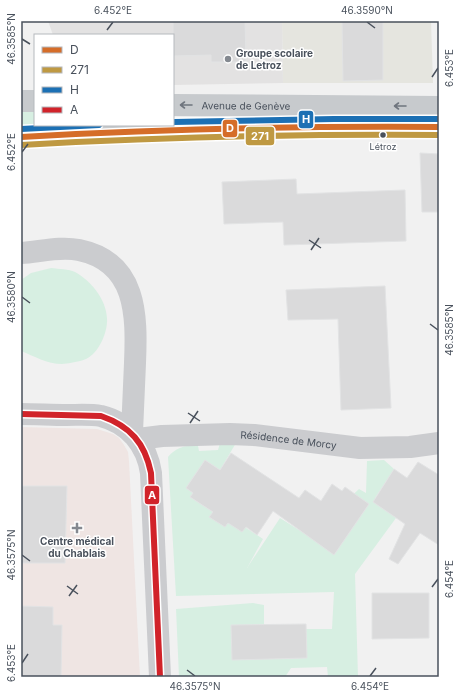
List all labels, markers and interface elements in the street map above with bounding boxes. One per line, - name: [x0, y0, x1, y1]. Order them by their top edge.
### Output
- text: 6.452°E: [94, 4, 132, 16]
- text: 46.3590°N: [341, 4, 393, 16]
- text: 46.3585°N: [5, 13, 17, 65]
- legend: [34, 34, 174, 126]
- text: D: [70, 42, 79, 57]
- place label: Groupe scolaire de Letroz: [236, 47, 313, 71]
- text: 6.453°E: [443, 49, 455, 87]
- marker: Groupe scolaire de Letroz: [223, 54, 233, 64]
- text: 271: [70, 62, 89, 77]
- text: H: [70, 82, 79, 97]
- street label: Avenue de Genève: [201, 99, 291, 112]
- one-way arrow: [180, 101, 193, 109]
- text: A: [70, 102, 78, 117]
- one-way arrow: [394, 102, 407, 110]
- line badge: H: [298, 110, 314, 129]
- text: H: [302, 112, 310, 126]
- line badge: D: [222, 119, 238, 138]
- text: D: [226, 121, 234, 135]
- line badge: 271: [245, 126, 275, 146]
- text: 271: [251, 129, 269, 143]
- marker: Létroz: [378, 130, 388, 140]
- text: 6.452°E: [5, 133, 17, 171]
- place label: Létroz: [370, 141, 396, 152]
- text: 46.3580°N: [5, 271, 17, 323]
- text: 46.3585°N: [443, 304, 455, 356]
- street label: Résidence de Morcy: [240, 428, 338, 451]
- line badge: A: [144, 485, 160, 505]
- text: A: [148, 488, 156, 502]
- marker: Centre médical du Chablais: [71, 522, 83, 534]
- text: 46.3575°N: [5, 530, 17, 580]
- place label: Centre médical du Chablais: [40, 535, 114, 559]
- text: 6.454°E: [443, 560, 455, 598]
- text: 6.453°E: [5, 644, 17, 682]
- text: 46.3575°N: [170, 680, 220, 692]
- text: 6.454°E: [351, 680, 389, 692]

